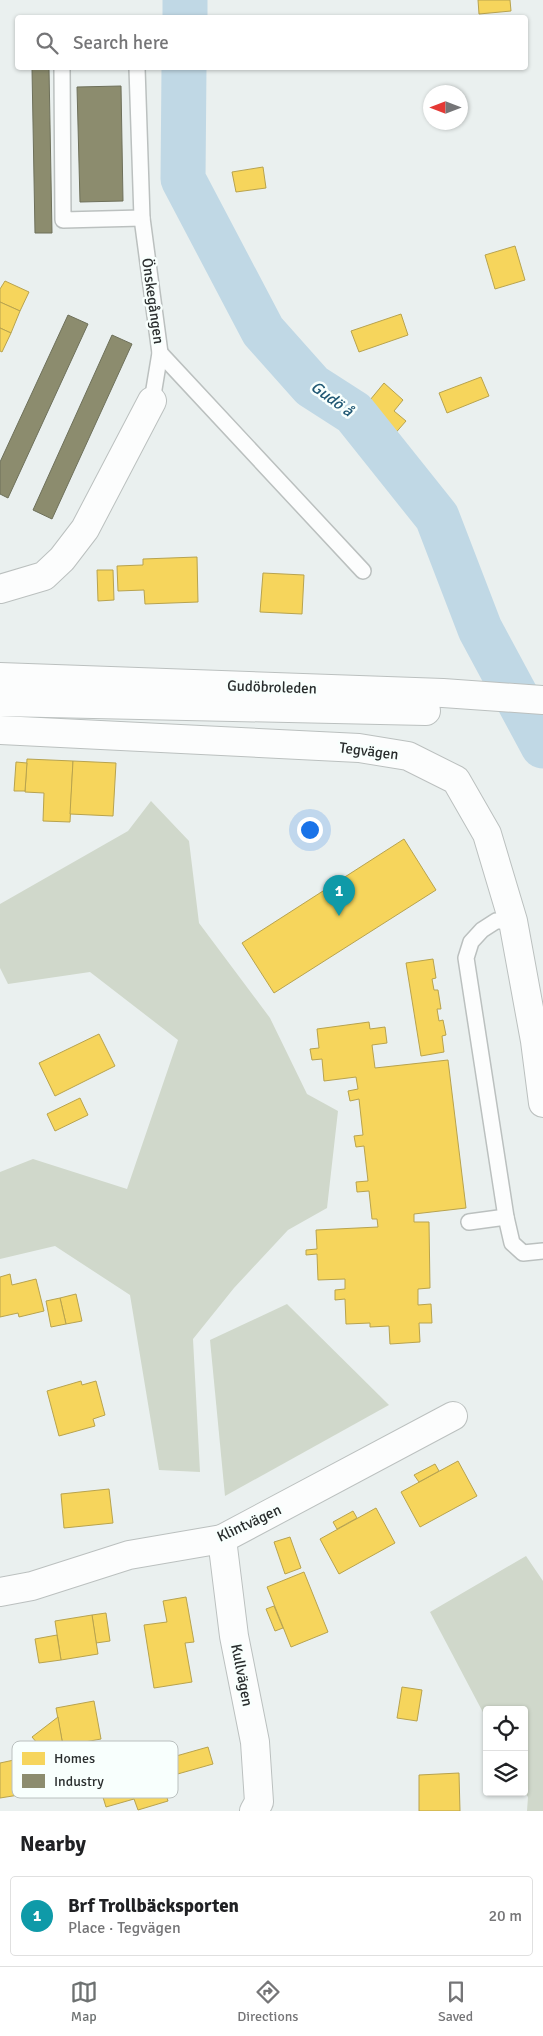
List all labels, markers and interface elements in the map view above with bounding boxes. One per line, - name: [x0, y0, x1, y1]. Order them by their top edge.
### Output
- search box: [15, 15, 528, 70]
- icon: search: [33, 29, 61, 57]
- text: Search here: [73, 31, 169, 55]
- north arrow: [423, 85, 468, 130]
- street label: Önskegången: [138, 257, 168, 345]
- water label: Gudö å: [307, 377, 358, 422]
- street label: Gudöbroleden: [227, 676, 317, 698]
- street label: Tegvägen: [338, 738, 400, 764]
- your location: [297, 817, 323, 843]
- pin: 1: [323, 875, 355, 916]
- street label: Klintvägen: [214, 1500, 284, 1546]
- street label: Kullvägen: [227, 1642, 257, 1708]
- map controls: [483, 1706, 528, 1796]
- button: locate: [483, 1706, 528, 1751]
- legend: [12, 1741, 178, 1798]
- text: Homes: [54, 1750, 95, 1767]
- button: layers: [483, 1751, 528, 1796]
- text: Industry: [54, 1773, 104, 1790]
- text: Nearby: [20, 1831, 86, 1857]
- text: Brf Trollbäcksporten: [68, 1894, 239, 1918]
- text: 1: [33, 1906, 41, 1926]
- text: 20 m: [488, 1906, 522, 1926]
- text: Place · Tegvägen: [68, 1918, 181, 1938]
- tab: Map: [70, 1978, 98, 2025]
- tab: Directions: [237, 1978, 298, 2025]
- tab: Saved: [438, 1978, 473, 2025]

